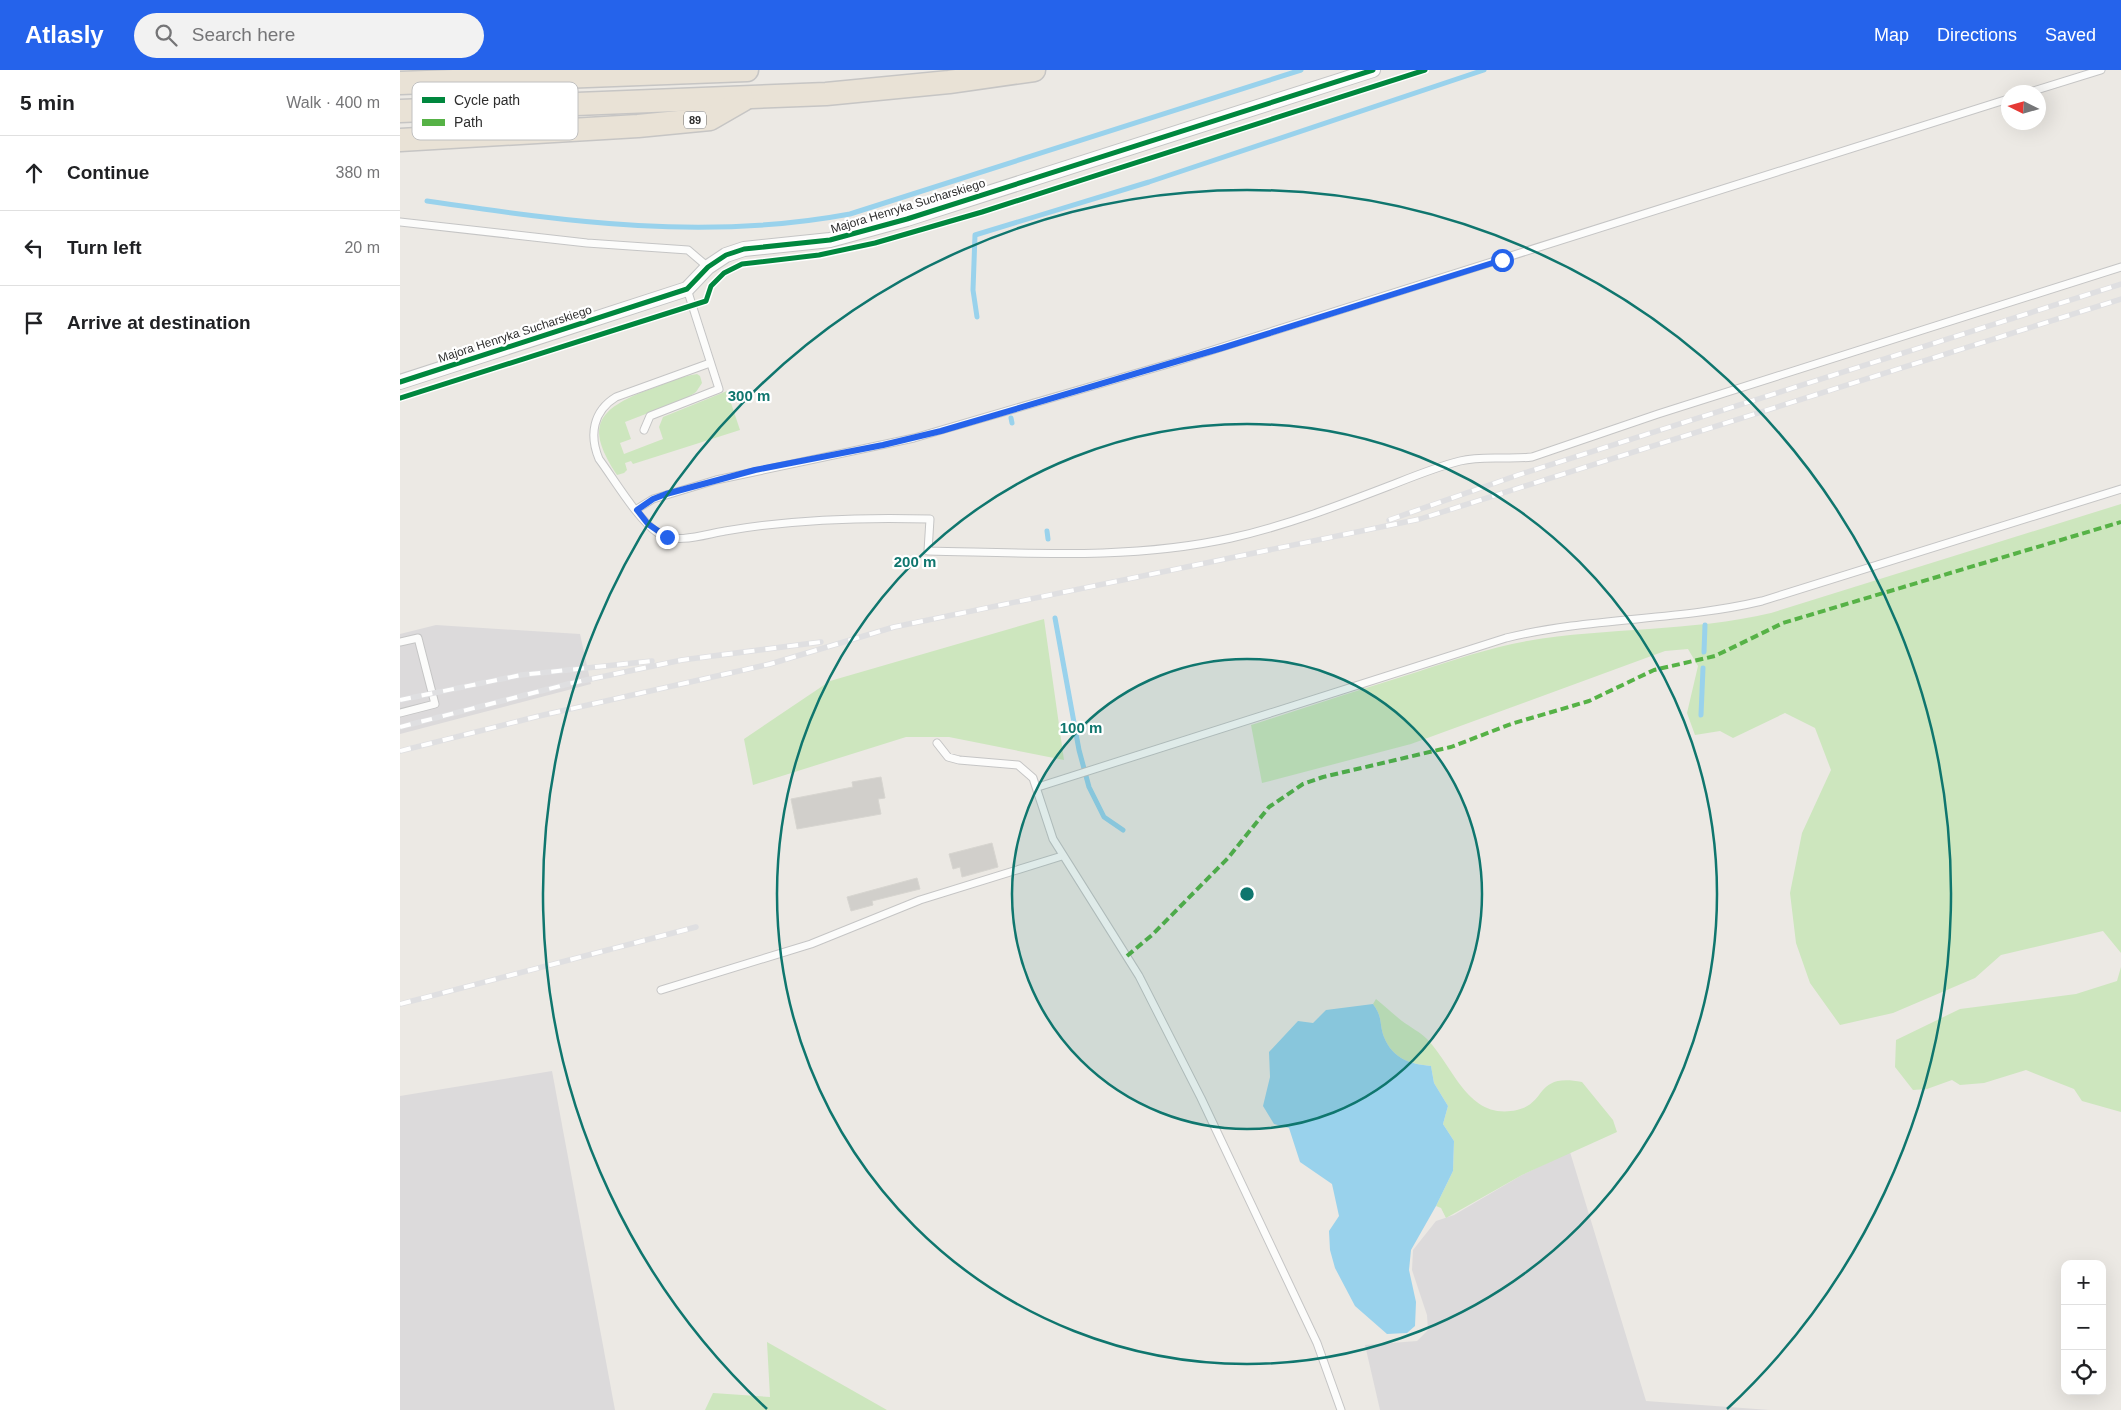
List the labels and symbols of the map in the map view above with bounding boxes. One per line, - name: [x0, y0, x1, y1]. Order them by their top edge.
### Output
- legend: [412, 82, 578, 140]
- north arrow: [2001, 85, 2046, 130]
- text: Cycle path: [454, 92, 520, 108]
- road number: 89: [684, 112, 706, 128]
- text: Path: [454, 114, 483, 130]
- street label: Majora Henryka Sucharskiego: [829, 176, 987, 236]
- route start: [1491, 249, 1514, 272]
- street label: Majora Henryka Sucharskiego: [436, 302, 594, 365]
- text: 300 m: [728, 387, 770, 404]
- route end: [656, 526, 679, 549]
- text: 200 m: [894, 553, 936, 570]
- text: 100 m: [1060, 719, 1102, 736]
- centre of rings: [1238, 885, 1256, 903]

